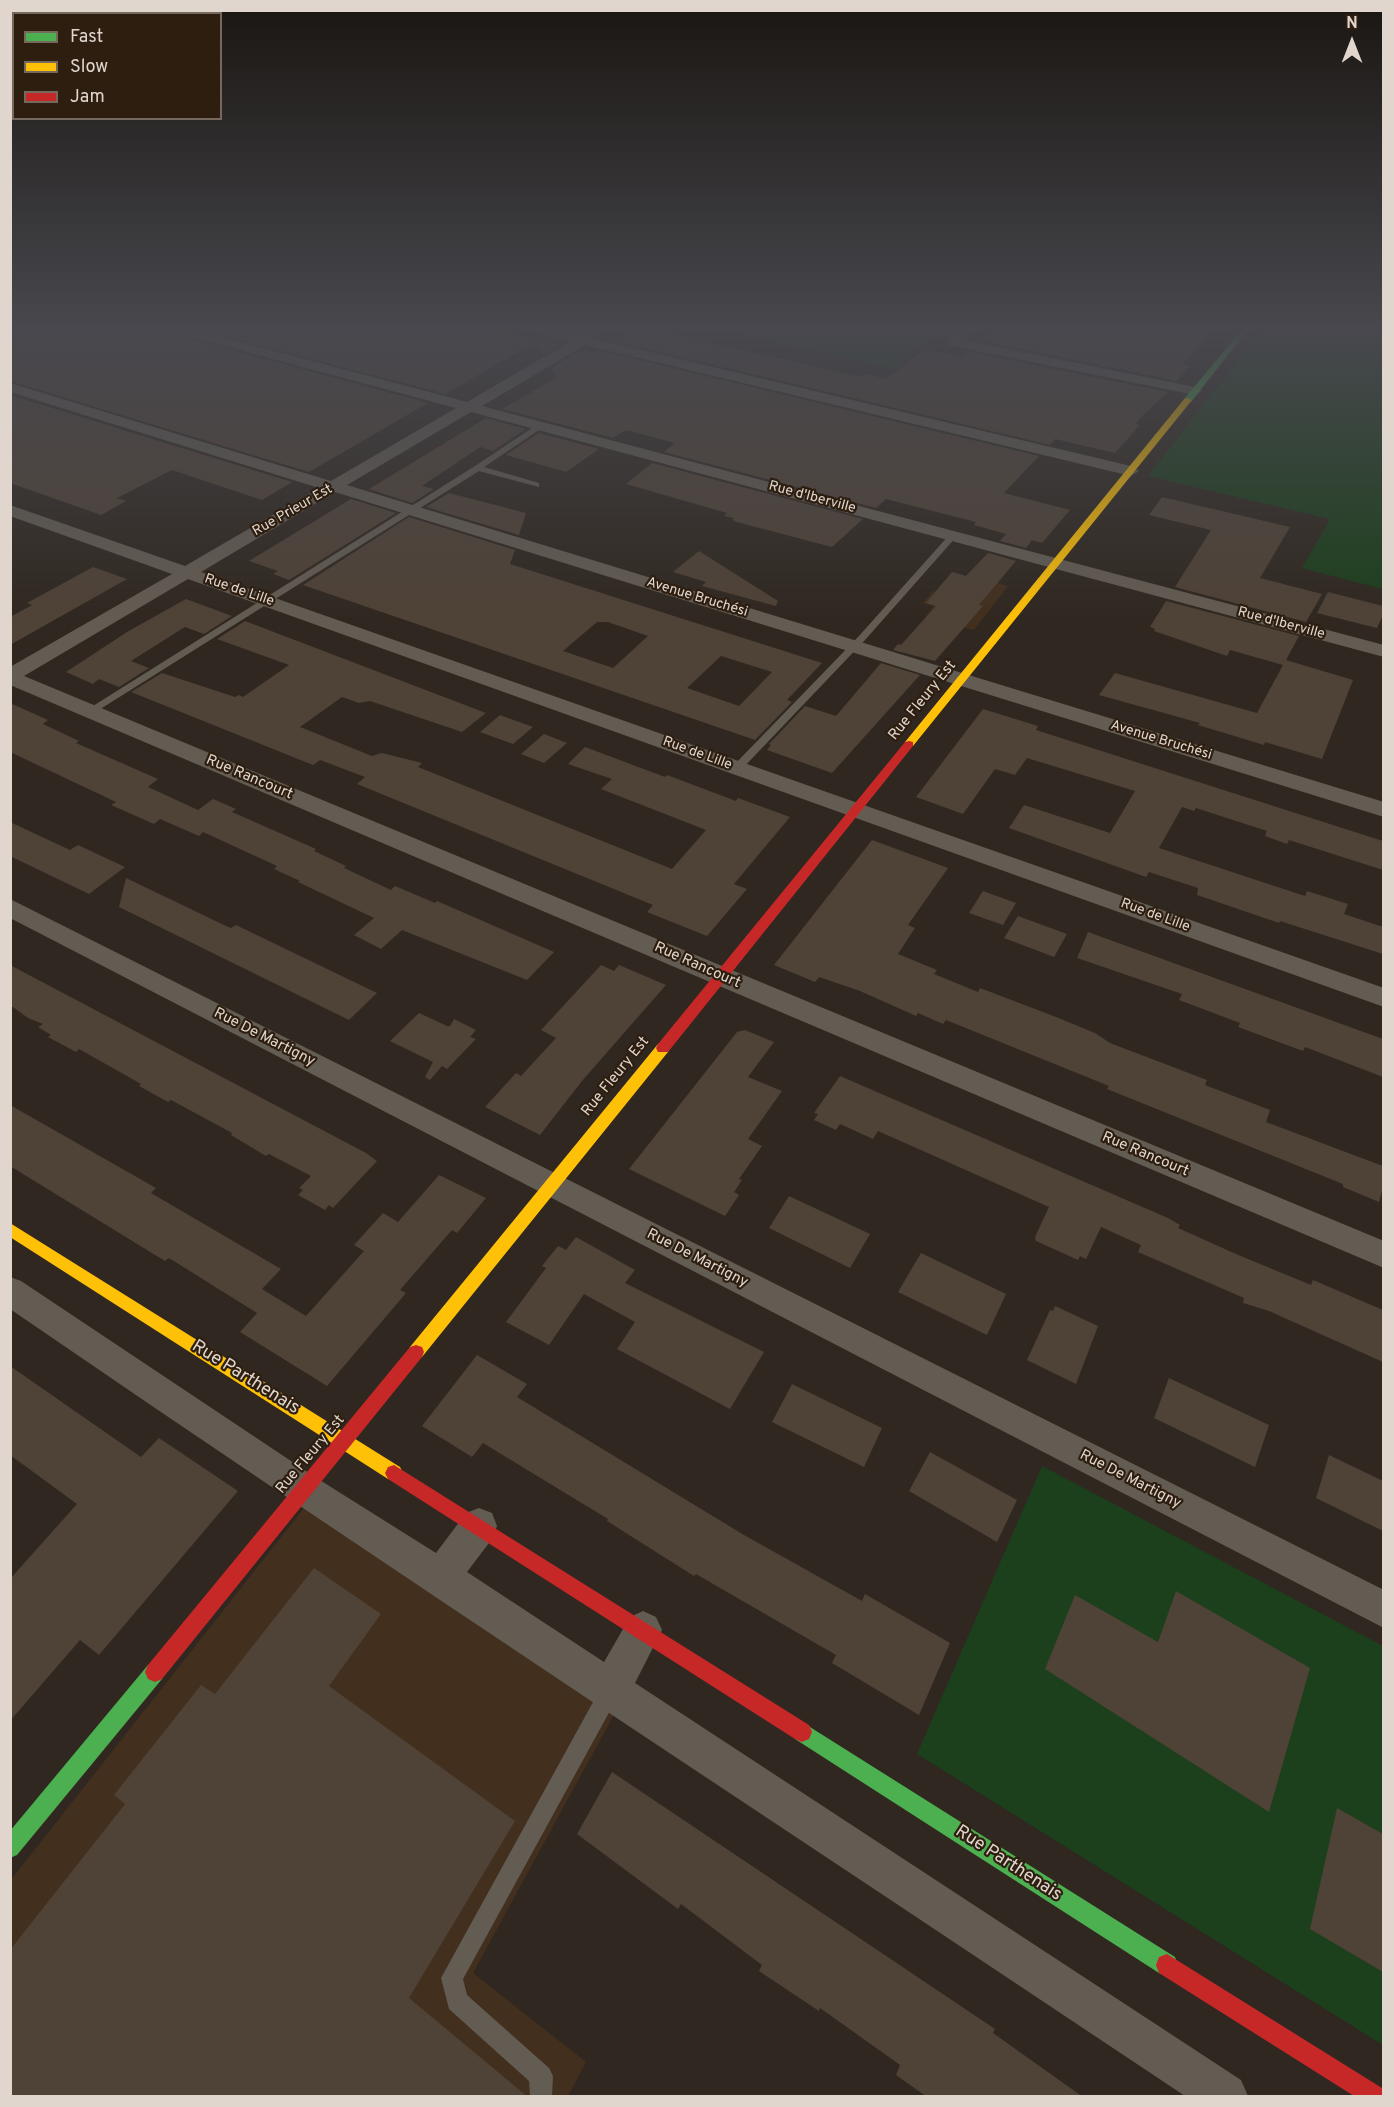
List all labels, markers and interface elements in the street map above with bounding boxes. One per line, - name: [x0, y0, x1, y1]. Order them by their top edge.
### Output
- legend: [12, 12, 222, 120]
- north arrow: [1322, 12, 1382, 72]
- text: N: [1346, 14, 1358, 34]
- text: Fast: [70, 26, 103, 49]
- text: Slow: [70, 56, 108, 79]
- text: Jam: [70, 86, 105, 109]
- street label: Rue d'Iberville: [767, 478, 857, 518]
- street label: Rue Prieur Est: [250, 481, 336, 541]
- street label: Rue de Lille: [202, 571, 276, 611]
- street label: Avenue Bruchési: [644, 575, 750, 621]
- street label: Rue d'Iberville: [1236, 604, 1326, 644]
- street label: Rue Fleury Est: [885, 657, 961, 745]
- street label: Avenue Bruchési: [1108, 718, 1214, 764]
- street label: Rue de Lille: [660, 734, 734, 774]
- street label: Rue Rancourt: [203, 752, 295, 804]
- street label: Rue de Lille: [1118, 896, 1192, 936]
- street label: Rue Rancourt: [651, 939, 743, 993]
- street label: Rue De Martigny: [210, 1005, 318, 1071]
- street label: Rue Fleury Est: [578, 1033, 654, 1121]
- street label: Rue Rancourt: [1099, 1129, 1191, 1181]
- street label: Rue De Martigny: [643, 1226, 751, 1292]
- street label: Rue Parthenais: [187, 1336, 303, 1420]
- street label: Rue Fleury Est: [273, 1412, 349, 1498]
- street label: Rue De Martigny: [1076, 1447, 1184, 1513]
- street label: Rue Parthenais: [951, 1821, 1065, 1907]

